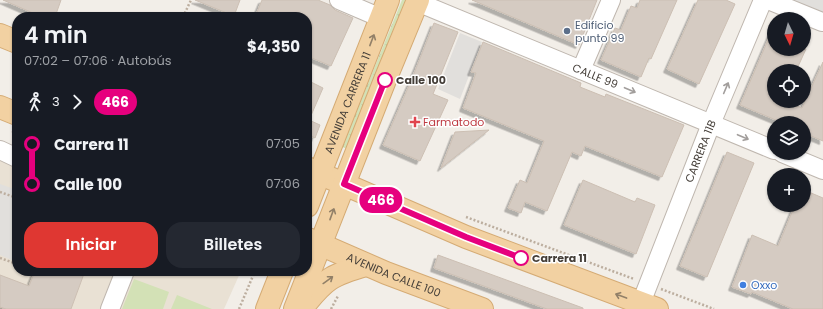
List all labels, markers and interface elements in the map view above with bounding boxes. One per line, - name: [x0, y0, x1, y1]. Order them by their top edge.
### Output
- north arrow: [767, 12, 811, 56]
- map controls: [767, 12, 811, 212]
- place label: Edificio punto 99: [575, 17, 624, 46]
- text: 4 min: [24, 20, 88, 51]
- marker: Edificio punto 99: [562, 26, 572, 36]
- one-way arrow: [369, 34, 377, 46]
- text: $4,350: [247, 36, 300, 57]
- street label: AVENIDA CARRERA 11: [320, 49, 375, 156]
- text: 07:02 – 07:06 · Autobús: [24, 51, 172, 70]
- street label: CALLE 99: [570, 59, 621, 93]
- button: locate: [767, 64, 811, 108]
- marker: Calle 100: [377, 72, 393, 88]
- place label: Calle 100: [396, 72, 446, 88]
- one-way arrow: [723, 82, 731, 94]
- one-way arrow: [624, 87, 636, 94]
- icon: walk: [24, 91, 46, 113]
- icon: forward: [66, 91, 88, 113]
- text: 3: [52, 92, 60, 111]
- text: 466: [102, 92, 129, 112]
- place label: Farmatodo: [423, 114, 484, 130]
- button: layers: [767, 116, 811, 160]
- marker: Farmatodo: [410, 117, 420, 127]
- street label: CARRERA 11B: [681, 117, 720, 185]
- one-way arrow: [736, 133, 748, 141]
- text: Carrera 11: [54, 134, 129, 155]
- text: 07:05: [266, 134, 300, 153]
- button: +: [767, 168, 811, 212]
- text: Calle 100: [54, 174, 122, 195]
- text: 07:06: [266, 174, 300, 193]
- line badge: 466: [358, 187, 404, 213]
- text: 466: [367, 190, 395, 210]
- one-way arrow: [328, 209, 336, 221]
- button: Iniciar: [24, 222, 158, 268]
- button: Billetes: [166, 222, 300, 268]
- street label: AVENIDA CALLE 100: [344, 249, 443, 301]
- marker: Carrera 11: [513, 250, 529, 266]
- place label: Carrera 11: [532, 250, 587, 266]
- one-way arrow: [322, 276, 333, 284]
- place label: Oxxo: [751, 277, 777, 293]
- marker: Oxxo: [738, 280, 748, 290]
- one-way arrow: [615, 291, 627, 299]

